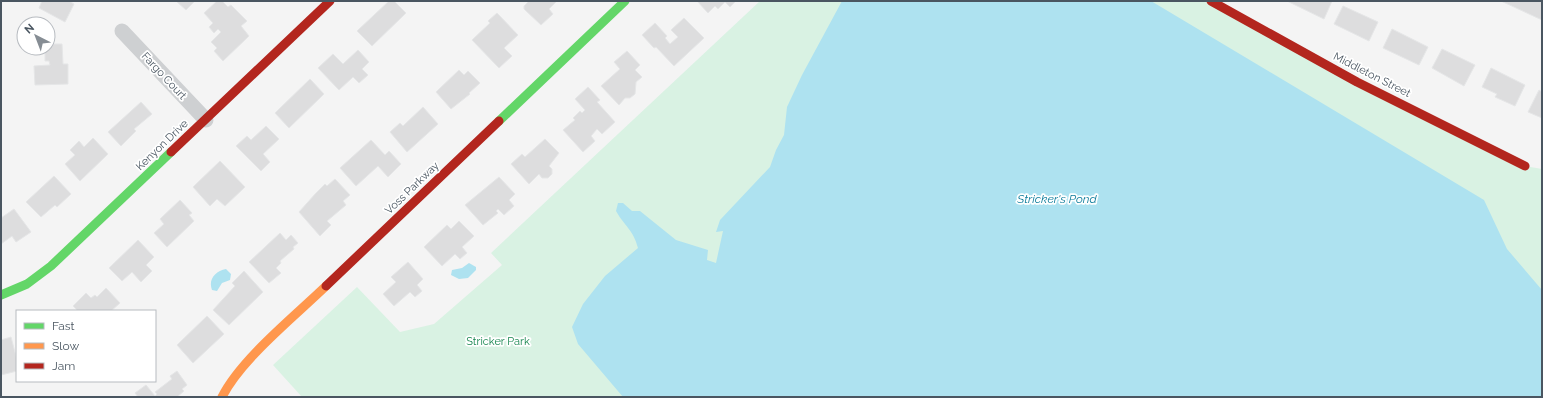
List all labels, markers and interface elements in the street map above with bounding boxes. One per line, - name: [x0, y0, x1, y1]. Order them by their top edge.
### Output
- north arrow: [16, 16, 56, 56]
- text: N: [22, 21, 37, 37]
- street label: Fargo Court: [139, 50, 189, 103]
- street label: Middleton Street: [1331, 50, 1413, 100]
- street label: Kenyon Drive: [133, 117, 191, 173]
- street label: Voss Parkway: [382, 159, 442, 217]
- water label: Stricker's Pond: [1016, 192, 1098, 206]
- legend: [16, 310, 156, 382]
- text: Fast: [52, 319, 75, 333]
- park label: Stricker Park: [466, 335, 530, 348]
- text: Slow: [52, 339, 79, 353]
- text: Jam: [52, 359, 75, 373]

